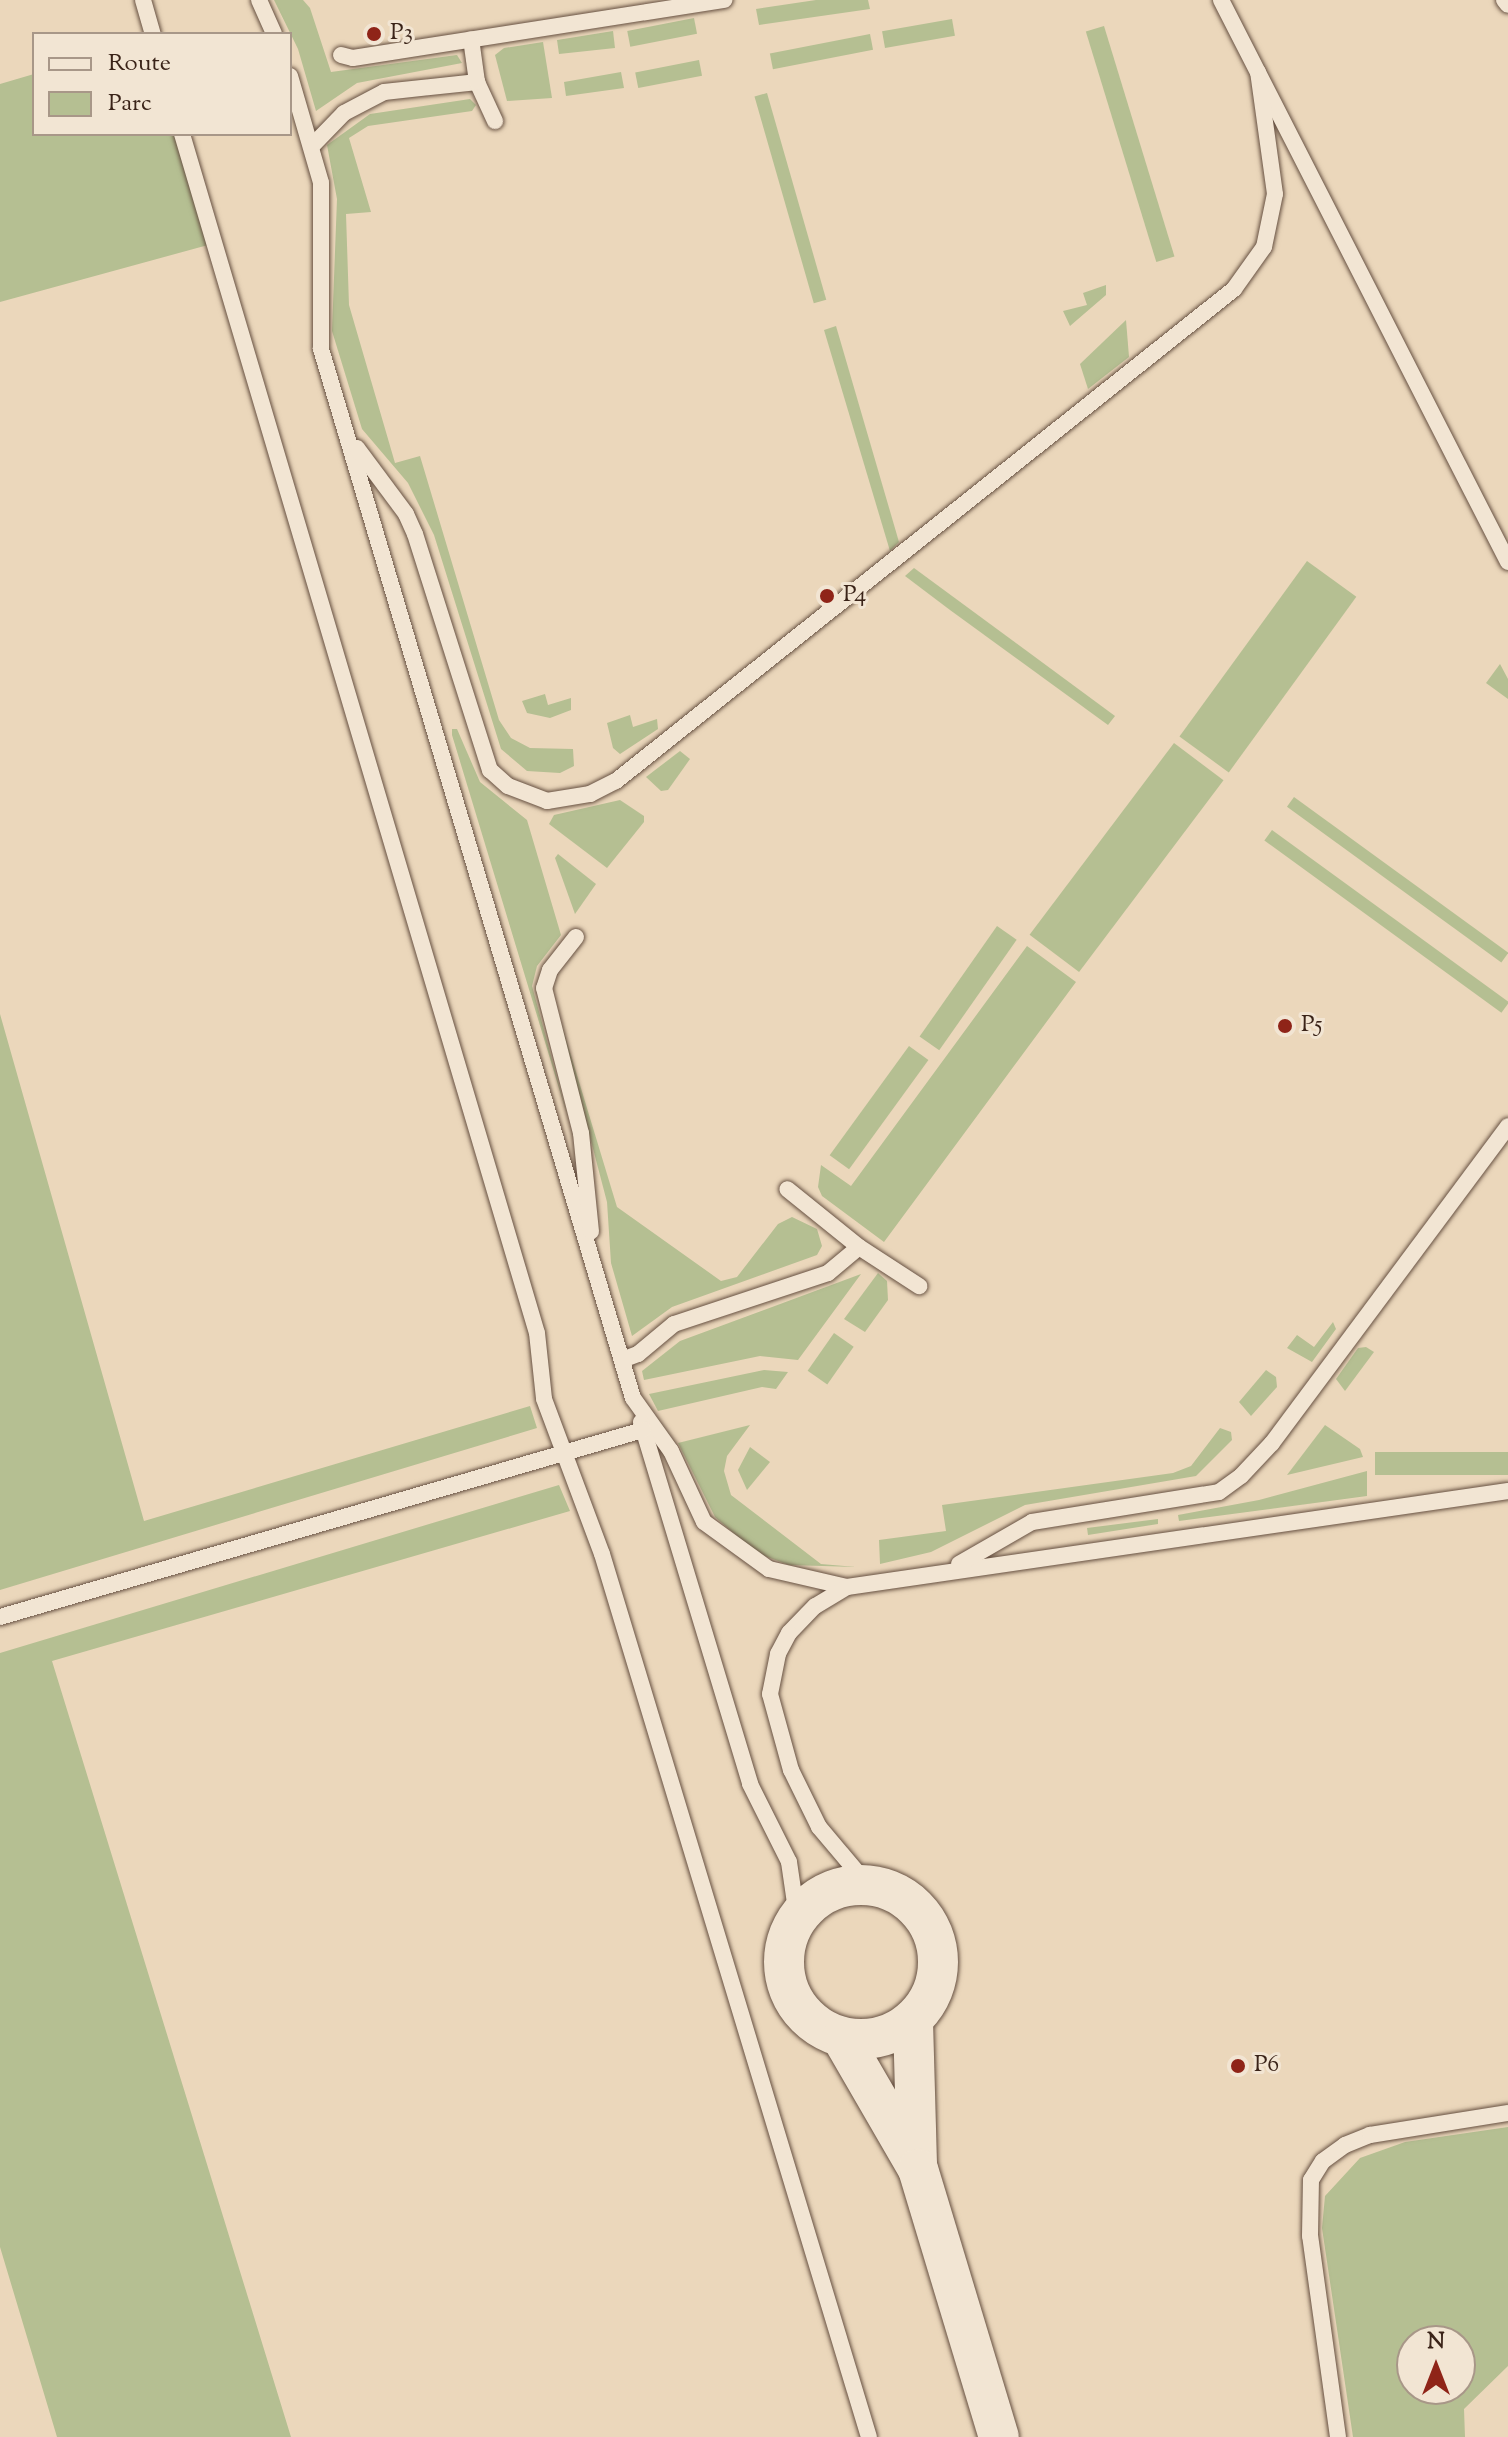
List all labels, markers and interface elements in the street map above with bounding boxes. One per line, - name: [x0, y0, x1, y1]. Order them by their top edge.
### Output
- place label: P3: [390, 20, 413, 48]
- marker: P3: [365, 25, 383, 43]
- legend: [32, 32, 292, 136]
- text: Route: [108, 47, 171, 81]
- text: Parc: [108, 87, 152, 121]
- place label: P4: [843, 582, 866, 610]
- marker: P4: [818, 587, 836, 605]
- place label: P5: [1301, 1012, 1322, 1040]
- marker: P5: [1276, 1017, 1294, 1035]
- place label: P6: [1254, 2052, 1279, 2080]
- marker: P6: [1229, 2057, 1247, 2075]
- north arrow: [1396, 2325, 1476, 2405]
- text: N: [1427, 2327, 1445, 2359]

